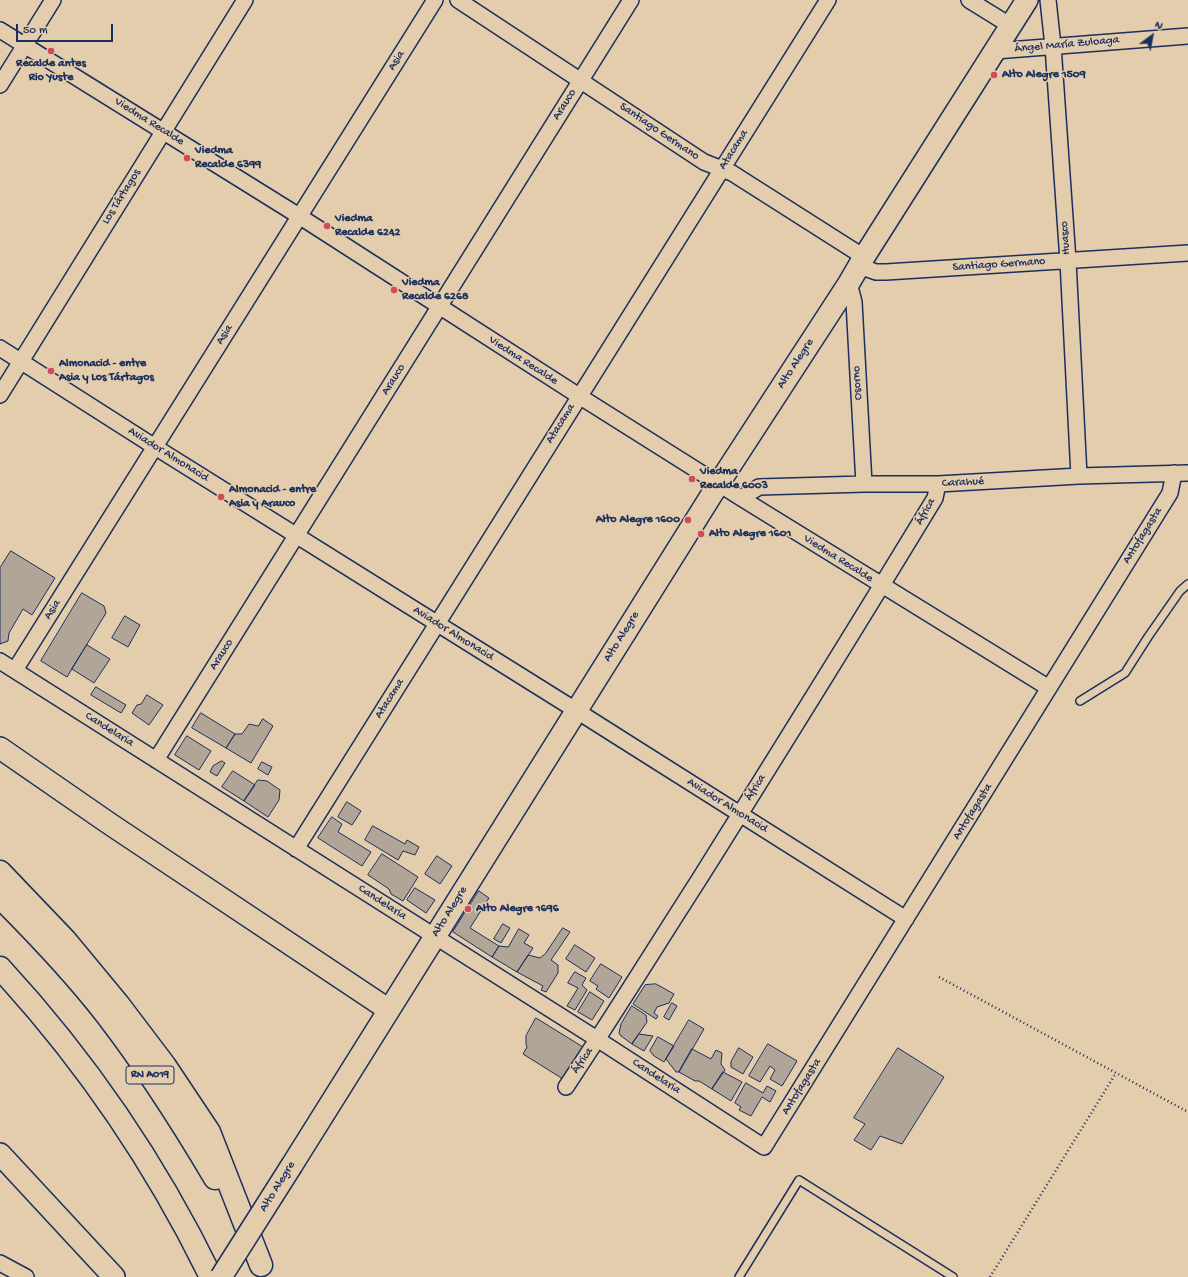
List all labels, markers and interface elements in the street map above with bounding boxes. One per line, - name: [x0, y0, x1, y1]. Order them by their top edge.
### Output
- scale bar: [18, 16, 115, 42]
- north arrow: [1132, 16, 1172, 56]
- text: N: [1152, 19, 1165, 33]
- text: 50 m: [23, 24, 48, 38]
- street label: Ángel María Zuloaga: [1014, 33, 1120, 57]
- marker: Recalde antes Rio Yuste: [46, 46, 56, 56]
- street label: Asia: [385, 48, 409, 74]
- place label: Recalde antes Rio Yuste: [16, 57, 86, 85]
- place label: Alto Alegre 1509: [1002, 68, 1086, 82]
- marker: Alto Alegre 1509: [989, 70, 999, 80]
- street label: Arauco: [550, 87, 580, 123]
- street label: Viedma Recalde: [111, 95, 187, 149]
- street label: Santiago Germano: [616, 100, 702, 164]
- street label: Atacama: [716, 127, 752, 173]
- place label: Viedma Recalde 6399: [195, 144, 261, 172]
- marker: Viedma Recalde 6399: [182, 153, 192, 163]
- street label: Los Tártagos: [99, 167, 145, 227]
- place label: Viedma Recalde 6242: [335, 212, 400, 240]
- marker: Viedma Recalde 6242: [322, 221, 332, 231]
- street label: Huasco: [1058, 221, 1074, 255]
- street label: Santiago Germano: [952, 255, 1046, 275]
- place label: Viedma Recalde 6268: [402, 276, 469, 304]
- marker: Viedma Recalde 6268: [389, 285, 399, 295]
- street label: Asia: [213, 322, 237, 348]
- street label: Viedma Recalde: [486, 333, 560, 389]
- street label: Alto Alegre: [774, 336, 818, 392]
- place label: Almonacid - entre Asia y Los Tártagos: [59, 357, 154, 385]
- street label: Arauco: [379, 362, 409, 398]
- marker: Almonacid - entre Asia y Los Tártagos: [46, 366, 56, 376]
- street label: Osorno: [850, 366, 866, 400]
- street label: Atacama: [543, 401, 579, 447]
- street label: Aviador Almonacid: [125, 424, 211, 486]
- place label: Viedma Recalde 6003: [700, 465, 768, 493]
- marker: Viedma Recalde 6003: [687, 474, 697, 484]
- street label: Carahué: [941, 475, 985, 491]
- place label: Almonacid - entre Asia y Arauco: [229, 483, 316, 511]
- marker: Almonacid - entre Asia y Arauco: [216, 492, 226, 502]
- street label: África: [913, 496, 939, 528]
- street label: Antofagasta: [1120, 505, 1166, 567]
- place label: Alto Alegre 1600: [596, 513, 680, 527]
- marker: Alto Alegre 1600: [683, 515, 693, 525]
- place label: Alto Alegre 1601: [709, 527, 791, 541]
- marker: Alto Alegre 1601: [696, 529, 706, 539]
- street label: Viedma Recalde: [800, 532, 876, 586]
- street label: Asia: [41, 597, 65, 623]
- street label: Aviador Almonacid: [410, 603, 496, 665]
- street label: Alto Alegre: [601, 609, 643, 665]
- street label: Arauco: [207, 637, 237, 673]
- street label: Atacama: [372, 676, 408, 722]
- street label: Candelaria: [82, 709, 136, 751]
- street label: África: [742, 772, 770, 804]
- street label: Aviador Almonacid: [684, 775, 770, 837]
- street label: Antofagasta: [950, 781, 996, 843]
- street label: Candelaria: [355, 882, 409, 924]
- street label: Alto Alegre: [429, 884, 471, 940]
- place label: Alto Alegre 1696: [476, 902, 559, 916]
- marker: Alto Alegre 1696: [463, 904, 473, 914]
- street label: África: [569, 1045, 597, 1077]
- street label: Candelaria: [629, 1056, 683, 1098]
- street label: Antofagasta: [779, 1056, 825, 1118]
- road number: RN A019: [126, 1066, 174, 1084]
- street label: Alto Alegre: [257, 1159, 299, 1215]

